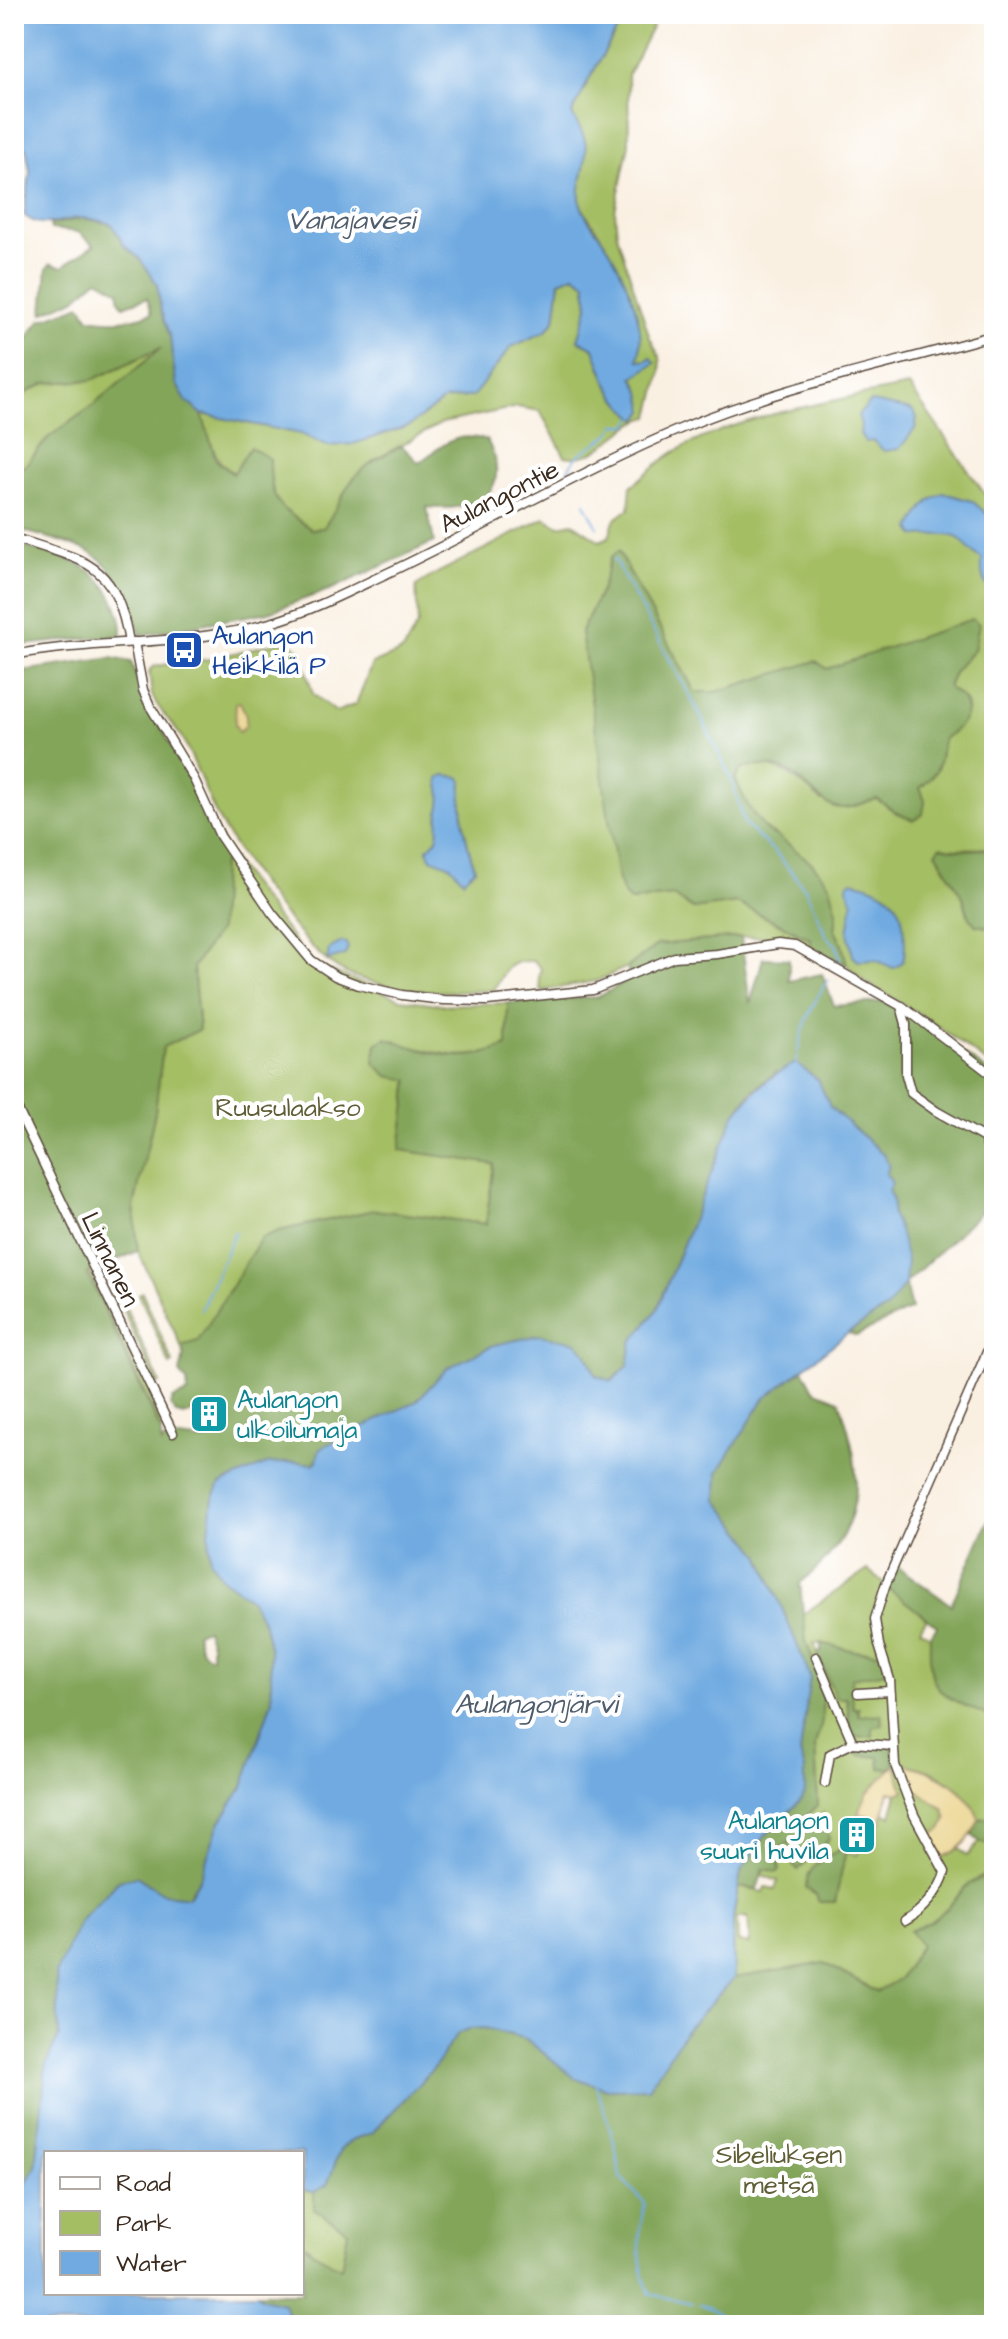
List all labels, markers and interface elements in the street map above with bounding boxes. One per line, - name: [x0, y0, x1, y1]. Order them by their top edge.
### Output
- water label: Vanajavesi: [287, 201, 418, 240]
- street label: Aulangontie: [433, 451, 566, 544]
- place label: Aulangon Heikkilä P: [212, 618, 326, 684]
- bus stop icon: Aulangon Heikkilä P: [163, 629, 205, 671]
- park label: Ruusulaakso: [215, 1090, 361, 1126]
- street label: Linnanen: [72, 1206, 148, 1313]
- place label: Aulangon ulkoilumaja: [237, 1382, 357, 1448]
- building icon: Aulangon ulkoilumaja: [188, 1393, 230, 1435]
- water label: Aulangonjärvi: [455, 1685, 621, 1725]
- place label: Aulangon suuri huvila: [700, 1803, 829, 1869]
- building icon: Aulangon suuri huvila: [836, 1814, 878, 1856]
- park label: Sibeliuksen metsä: [716, 2137, 842, 2203]
- legend: [44, 2151, 304, 2295]
- text: Road: [116, 2167, 171, 2201]
- text: Park: [116, 2207, 172, 2241]
- text: Water: [116, 2247, 187, 2281]

